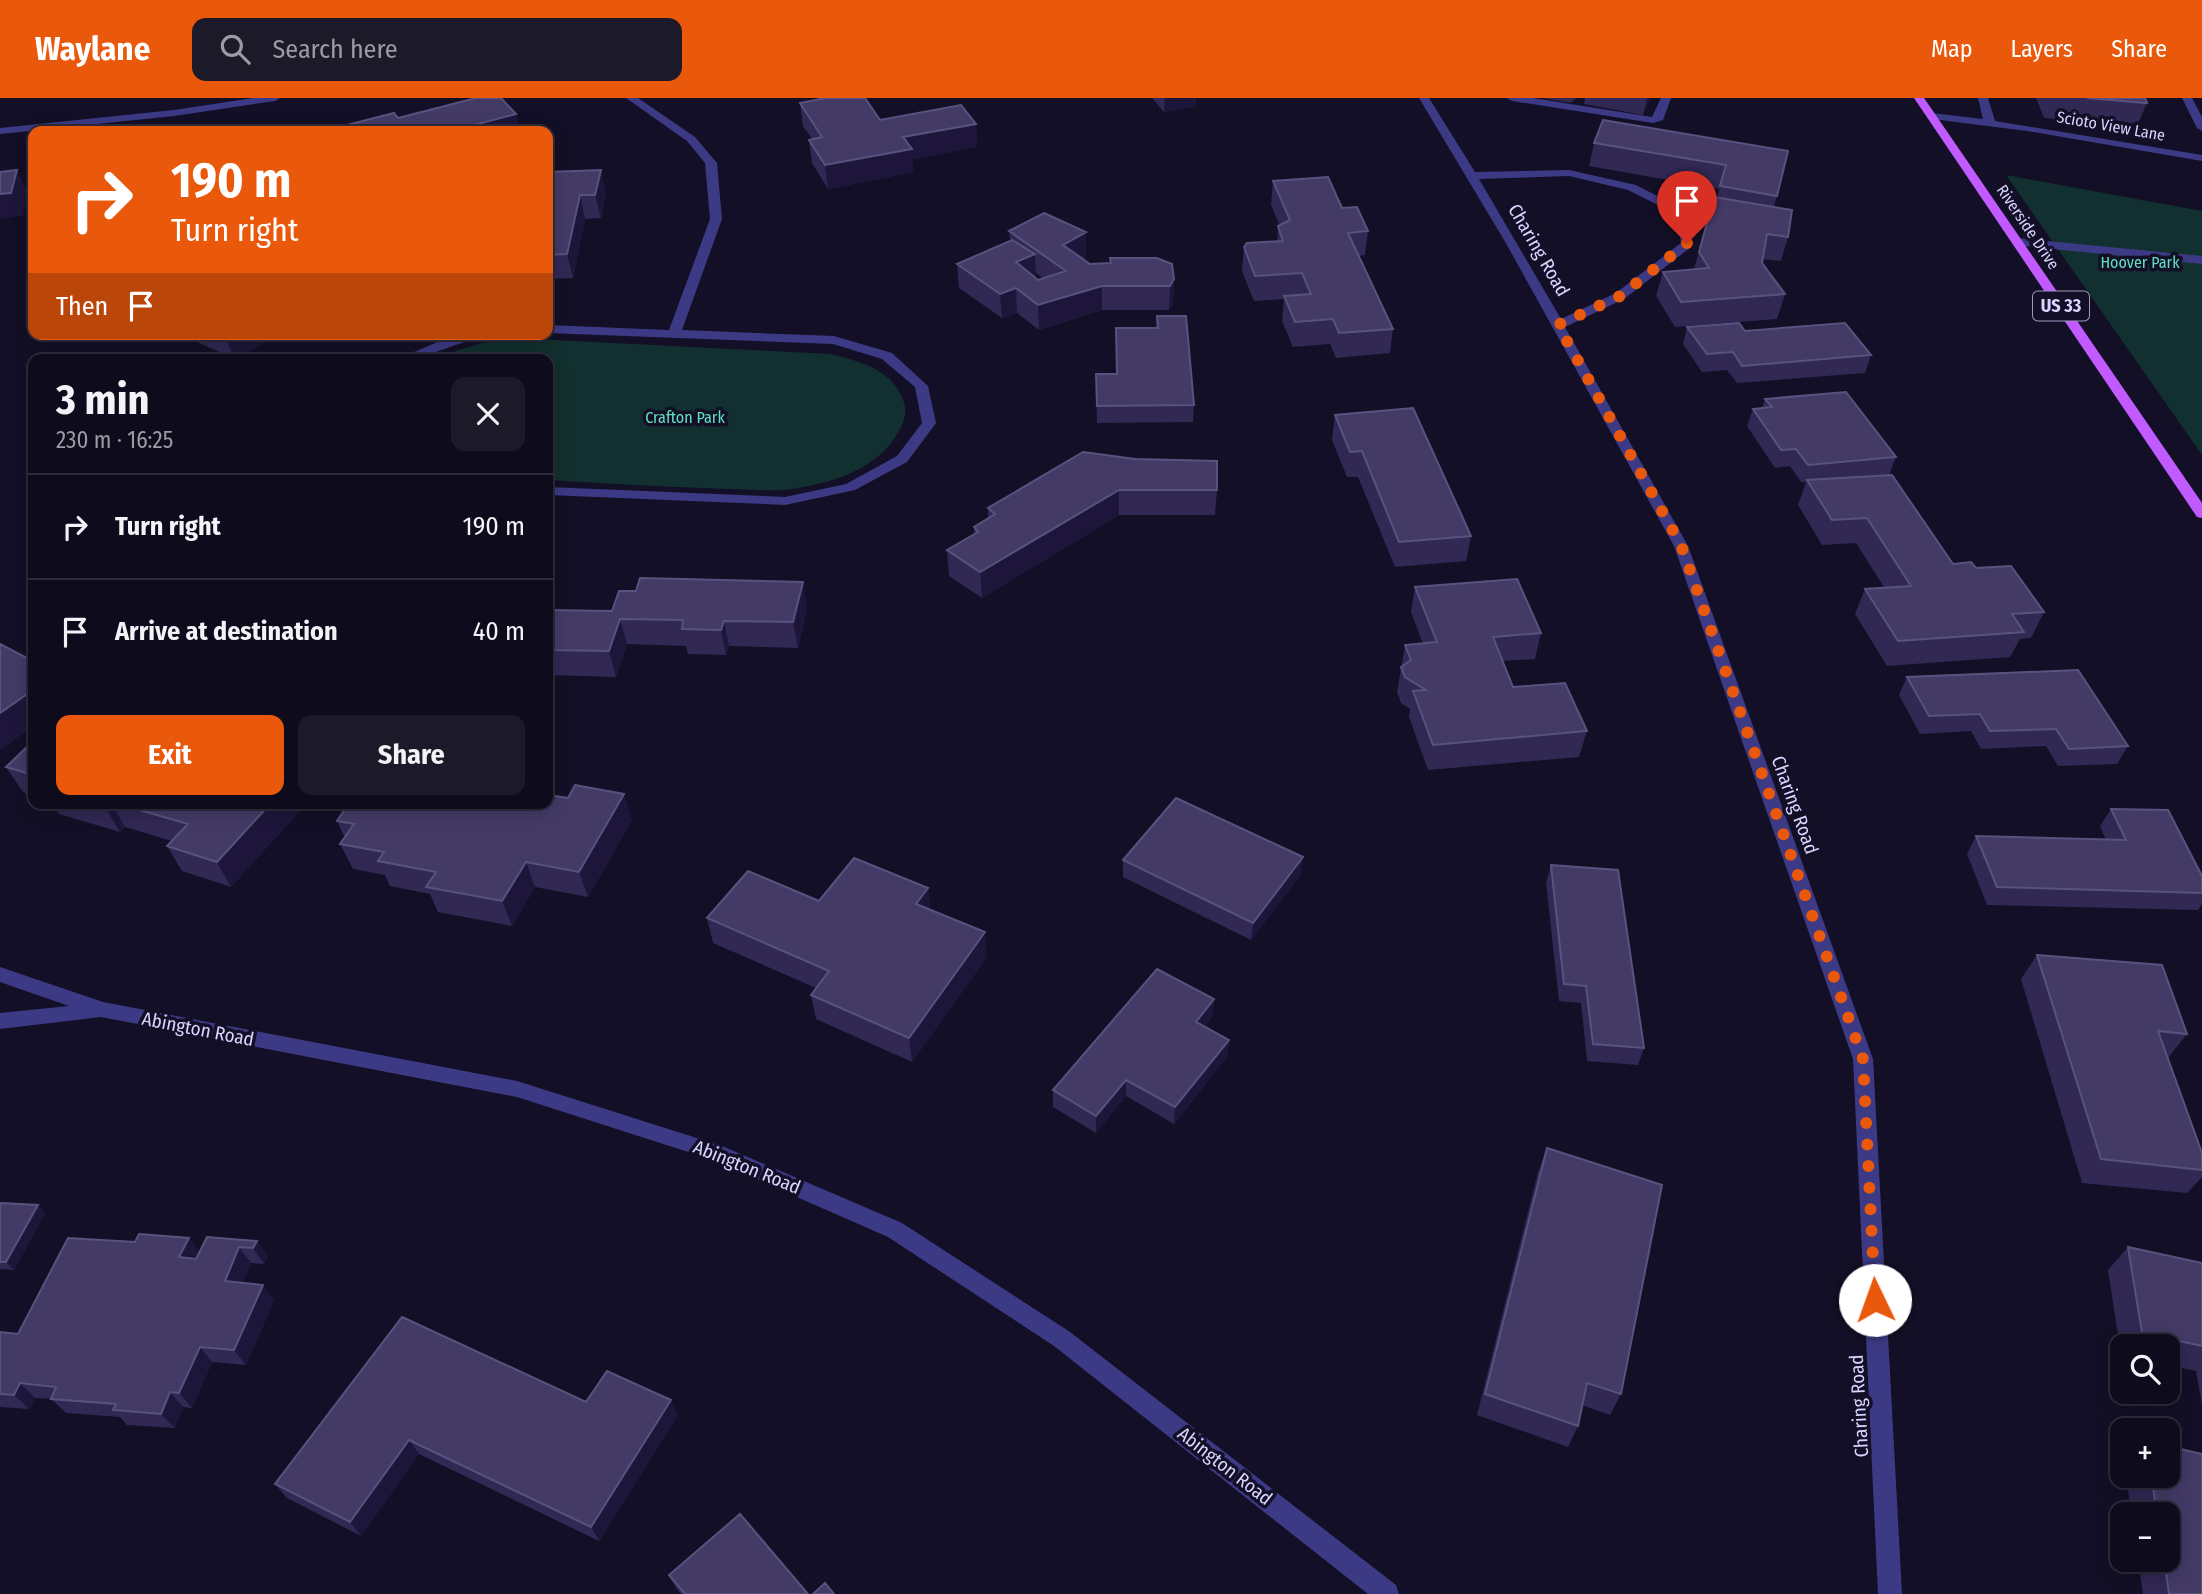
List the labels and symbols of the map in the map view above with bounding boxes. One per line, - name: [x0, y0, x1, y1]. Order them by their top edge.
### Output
- street label: Scioto View Lane: [2055, 107, 2167, 145]
- pin: [1657, 171, 1717, 243]
- street label: Riverside Drive: [1993, 181, 2063, 273]
- street label: Charing Road: [1503, 200, 1575, 300]
- park label: Hoover Park: [2100, 253, 2180, 272]
- road number: US 33: [2033, 292, 2089, 321]
- park label: Crafton Park: [645, 408, 725, 427]
- street label: Charing Road: [1767, 753, 1823, 857]
- street label: Abington Road: [140, 1007, 256, 1051]
- street label: Abington Road: [690, 1135, 804, 1199]
- position arrow: [1838, 1263, 1912, 1337]
- street label: Charing Road: [1845, 1354, 1873, 1458]
- street label: Abington Road: [1173, 1422, 1277, 1510]

